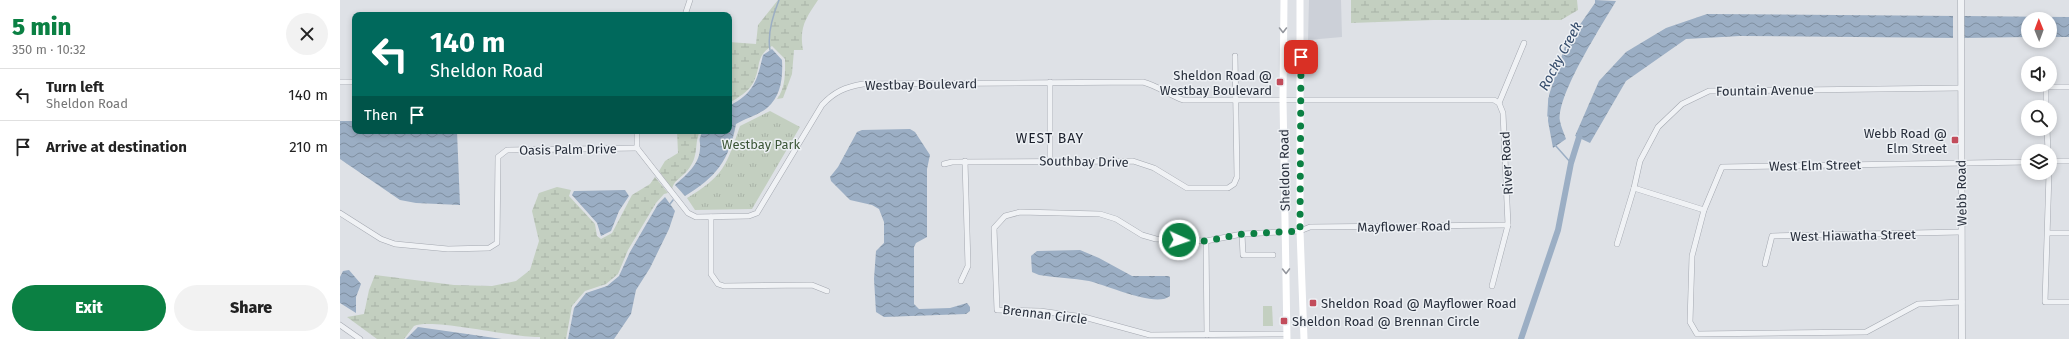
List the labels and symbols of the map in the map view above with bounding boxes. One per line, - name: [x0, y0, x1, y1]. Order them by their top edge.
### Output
- north arrow: [2021, 12, 2057, 48]
- water label: Rocky Creek: [1535, 19, 1586, 94]
- one-way arrow: [1279, 27, 1287, 33]
- pin: [1284, 40, 1318, 74]
- place label: Sheldon Road @ Westbay Boulevard: [1160, 68, 1272, 98]
- street label: Westbay Boulevard: [865, 76, 977, 93]
- marker: Sheldon Road @ Westbay Boulevard: [1275, 77, 1285, 87]
- street label: Fountain Avenue: [1716, 82, 1814, 99]
- place label: Webb Road @ Elm Street: [1864, 126, 1947, 156]
- street label: Sheldon Road: [1276, 129, 1293, 211]
- district label: WEST BAY: [1016, 130, 1084, 147]
- street label: River Road: [1497, 131, 1516, 195]
- marker: Webb Road @ Elm Street: [1950, 135, 1960, 145]
- park label: Westbay Park: [722, 137, 801, 152]
- street label: Oasis Palm Drive: [519, 141, 617, 158]
- street label: Southbay Drive: [1039, 153, 1129, 170]
- street label: West Elm Street: [1769, 157, 1862, 174]
- street label: Webb Road: [1953, 160, 1970, 226]
- street label: Mayflower Road: [1357, 218, 1451, 235]
- position arrow: [1158, 219, 1200, 261]
- street label: West Hiawatha Street: [1790, 227, 1916, 244]
- one-way arrow: [1282, 268, 1290, 274]
- place label: Sheldon Road @ Mayflower Road: [1321, 296, 1517, 311]
- marker: Sheldon Road @ Mayflower Road: [1308, 298, 1318, 308]
- street label: Brennan Circle: [1002, 302, 1088, 327]
- place label: Sheldon Road @ Brennan Circle: [1292, 314, 1480, 329]
- marker: Sheldon Road @ Brennan Circle: [1279, 316, 1289, 326]

